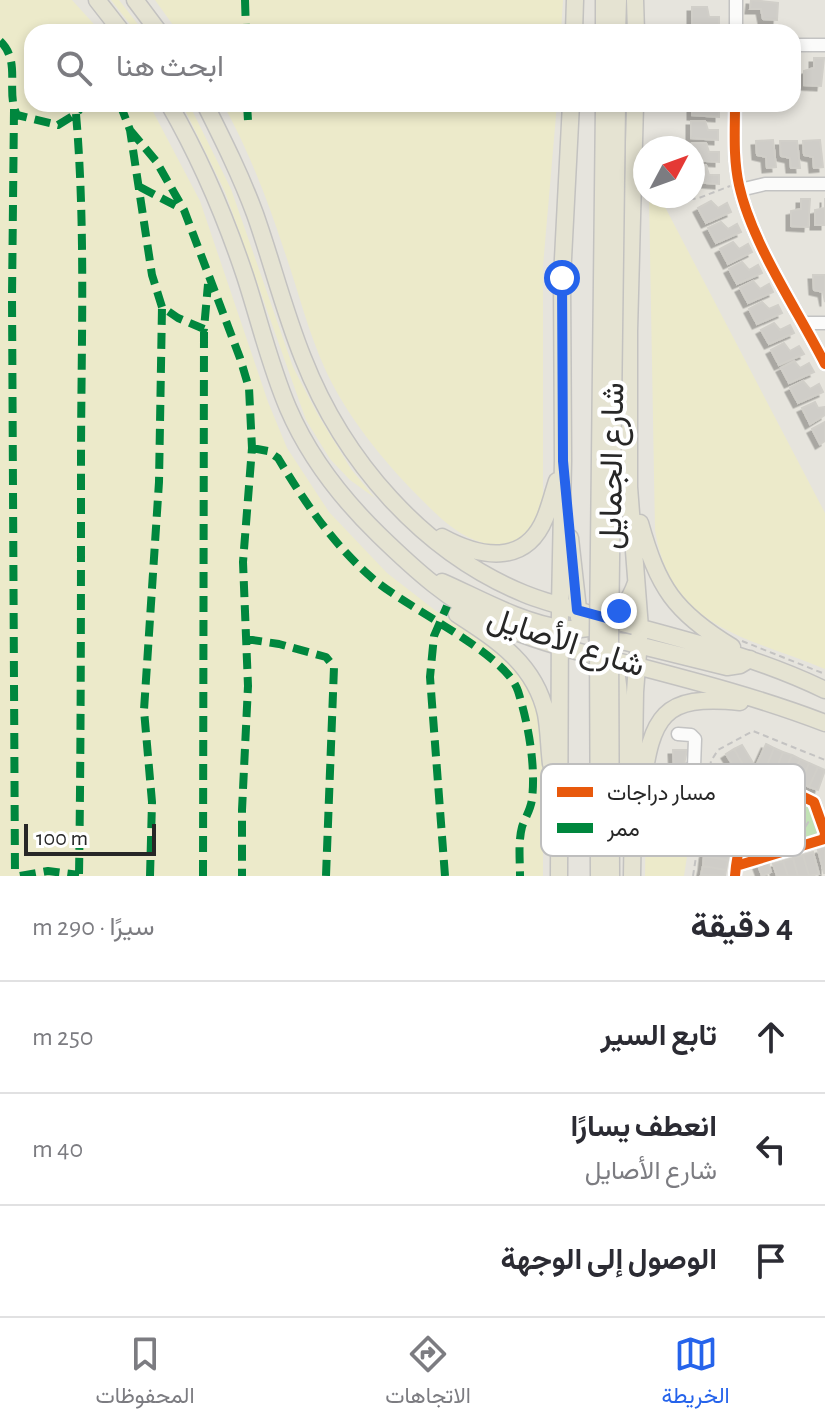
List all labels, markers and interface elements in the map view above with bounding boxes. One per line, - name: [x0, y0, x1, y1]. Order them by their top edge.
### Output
- search box: [24, 24, 801, 112]
- icon: search: [52, 46, 96, 90]
- text: ابحث هنا: [116, 52, 224, 82]
- north arrow: [633, 136, 705, 208]
- route start: [544, 260, 580, 296]
- street label: شارع الجمايل: [595, 382, 634, 550]
- route end: [601, 593, 637, 629]
- street label: شارع الأصايل: [482, 599, 649, 687]
- legend: [541, 764, 805, 856]
- text: مسار دراجات: [607, 782, 716, 806]
- text: ممر: [606, 818, 640, 842]
- scale bar: [24, 820, 156, 856]
- text: 100 m: [36, 827, 88, 849]
- text: 4 دقيقة: [691, 910, 793, 944]
- text: سيرًا · 290 m: [32, 914, 155, 940]
- icon: ahead: [749, 1015, 793, 1059]
- text: تابع السير: [601, 1021, 717, 1051]
- text: 250 m: [32, 1024, 94, 1050]
- text: انعطف يسارًا: [570, 1112, 717, 1142]
- icon: left: [749, 1127, 793, 1171]
- text: 40 m: [32, 1136, 83, 1162]
- text: شارع الأصايل: [585, 1158, 717, 1184]
- icon: arrive: [749, 1239, 793, 1283]
- text: الوصول إلى الوجهة: [501, 1245, 717, 1275]
- tab: المحفوظات: [95, 1332, 195, 1415]
- tab: الاتجاهات: [385, 1332, 471, 1415]
- tab: الخريطة: [662, 1332, 730, 1415]

